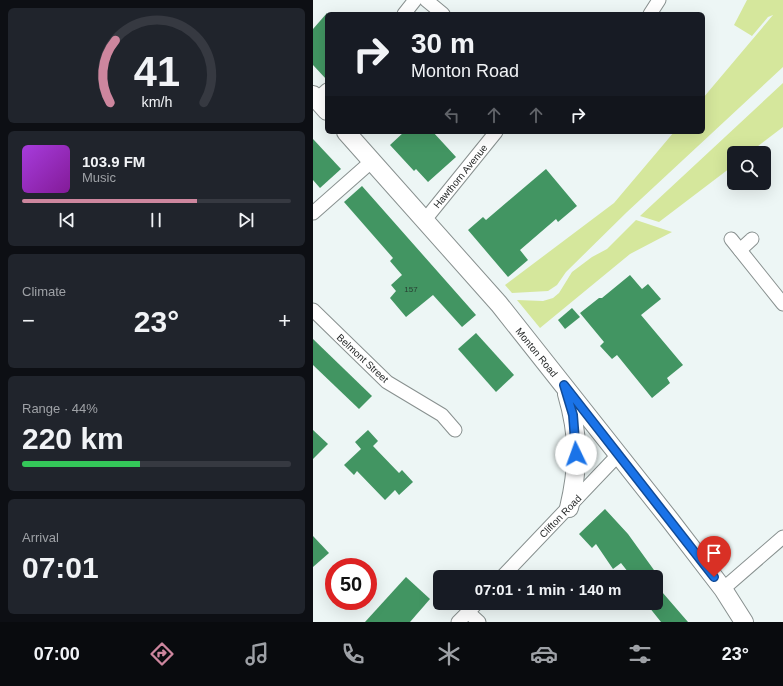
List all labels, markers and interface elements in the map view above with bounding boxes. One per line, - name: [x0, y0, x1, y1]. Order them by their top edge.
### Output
- icon: right: [345, 28, 397, 80]
- text: 30 m: [411, 28, 475, 59]
- text: 41: [133, 48, 180, 95]
- text: Monton Road: [411, 61, 519, 81]
- text: km/h: [141, 94, 172, 110]
- icon: left: [441, 104, 463, 126]
- icon: ahead: [483, 104, 505, 126]
- icon: ahead: [525, 104, 547, 126]
- icon: right: [567, 104, 589, 126]
- street label: Hawthorn Avenue: [431, 142, 490, 210]
- map controls: [727, 146, 771, 190]
- button: search: [727, 146, 771, 190]
- text: 103.9 FM: [82, 153, 145, 170]
- text: Music: [82, 170, 116, 185]
- icon: previous: [56, 209, 78, 231]
- icon: pause: [145, 209, 167, 231]
- icon: next: [235, 209, 257, 231]
- text: Climate: [22, 284, 66, 299]
- house number: 157: [404, 285, 418, 294]
- text: 23°: [134, 305, 179, 338]
- text: −: [22, 308, 35, 333]
- text: +: [278, 308, 291, 333]
- street label: Monton Road: [513, 326, 560, 379]
- street label: Belmont Street: [335, 332, 391, 385]
- text: Range · 44%: [22, 401, 98, 416]
- text: 220 km: [22, 422, 124, 455]
- position arrow: [555, 433, 597, 475]
- street label: Clifton Road: [537, 493, 583, 540]
- text: Arrival: [22, 530, 59, 545]
- pin: [697, 536, 731, 577]
- icon: arrive: [703, 542, 725, 564]
- text: 07:01: [22, 551, 99, 584]
- speed limit sign: 50: [325, 558, 377, 610]
- text: 07:01 · 1 min · 140 m: [475, 581, 621, 598]
- icon: directions: [148, 640, 176, 668]
- icon: music: [243, 640, 271, 668]
- icon: phone: [339, 640, 367, 668]
- icon: climate: [435, 640, 463, 668]
- icon: car: [530, 640, 558, 668]
- icon: filters: [626, 640, 654, 668]
- text: 07:00: [34, 644, 80, 664]
- text: 23°: [722, 644, 749, 664]

